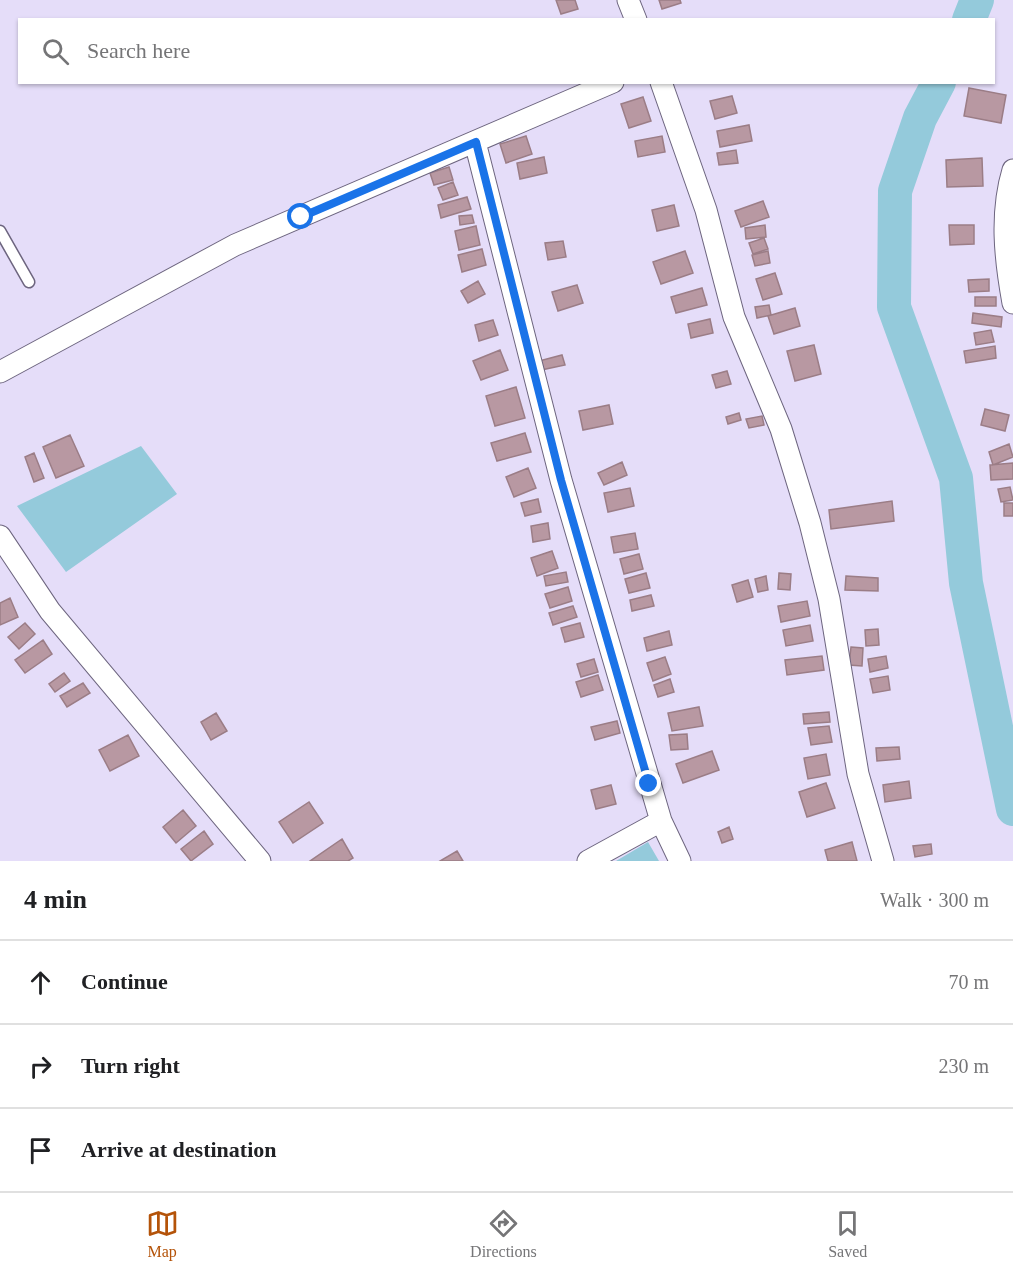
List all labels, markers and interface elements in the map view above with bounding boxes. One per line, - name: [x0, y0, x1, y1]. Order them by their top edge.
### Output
- search box: [18, 18, 995, 84]
- icon: search: [39, 35, 72, 68]
- text: Search here: [87, 38, 190, 63]
- route start: [287, 203, 313, 229]
- route end: [635, 770, 661, 796]
- text: 4 min: [24, 885, 87, 914]
- text: Walk · 300 m: [880, 889, 989, 911]
- icon: ahead: [24, 966, 57, 999]
- text: Continue: [81, 969, 168, 994]
- text: 70 m: [948, 971, 989, 993]
- icon: right: [24, 1050, 57, 1083]
- text: Turn right: [81, 1053, 180, 1078]
- text: 230 m: [938, 1055, 989, 1077]
- icon: arrive: [24, 1134, 57, 1167]
- text: Arrive at destination: [81, 1137, 277, 1162]
- tab: Map: [146, 1207, 179, 1261]
- tab: Directions: [470, 1207, 537, 1261]
- tab: Saved: [828, 1207, 867, 1261]

